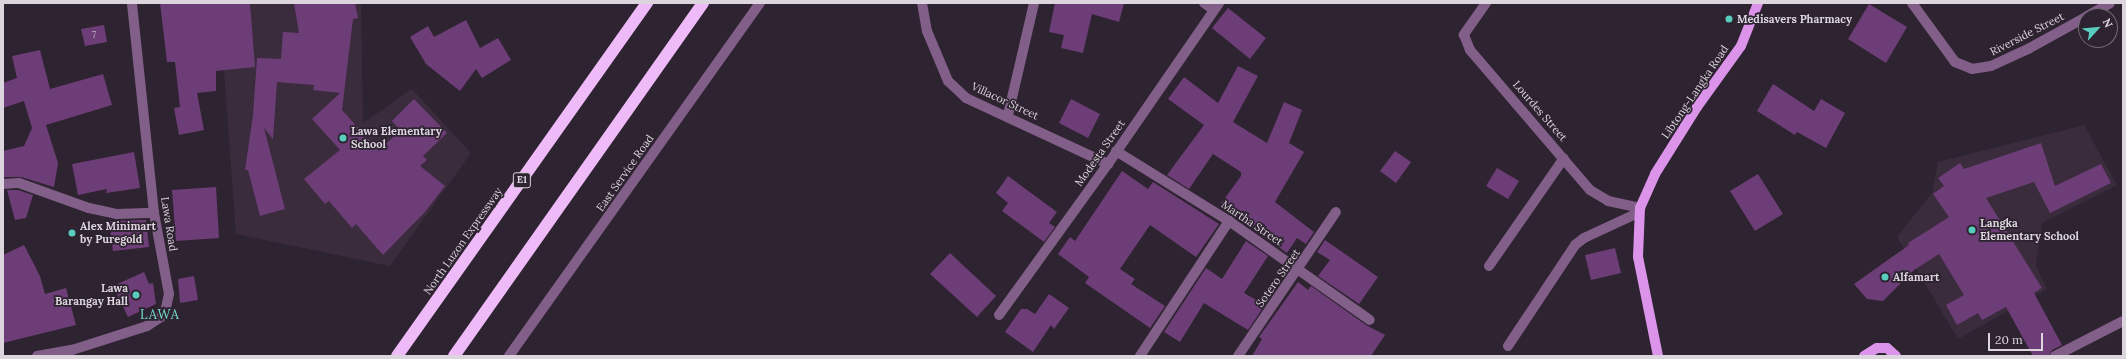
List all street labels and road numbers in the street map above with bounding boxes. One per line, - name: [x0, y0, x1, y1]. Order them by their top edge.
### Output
- street label: Riverside Street: [1988, 10, 2066, 58]
- street label: Libtong-Langka Road: [1659, 43, 1731, 141]
- street label: Lourdes Street: [1510, 78, 1570, 144]
- street label: Villacor Street: [969, 80, 1041, 122]
- street label: Modesta Street: [1072, 117, 1128, 189]
- street label: East Service Road: [594, 132, 656, 214]
- road number: E1: [512, 172, 532, 188]
- street label: North Luzon Expressway: [421, 185, 505, 297]
- street label: Lawa Road: [158, 196, 180, 252]
- street label: Martha Street: [1219, 198, 1285, 248]
- street label: Sotero Street: [1253, 246, 1303, 310]

